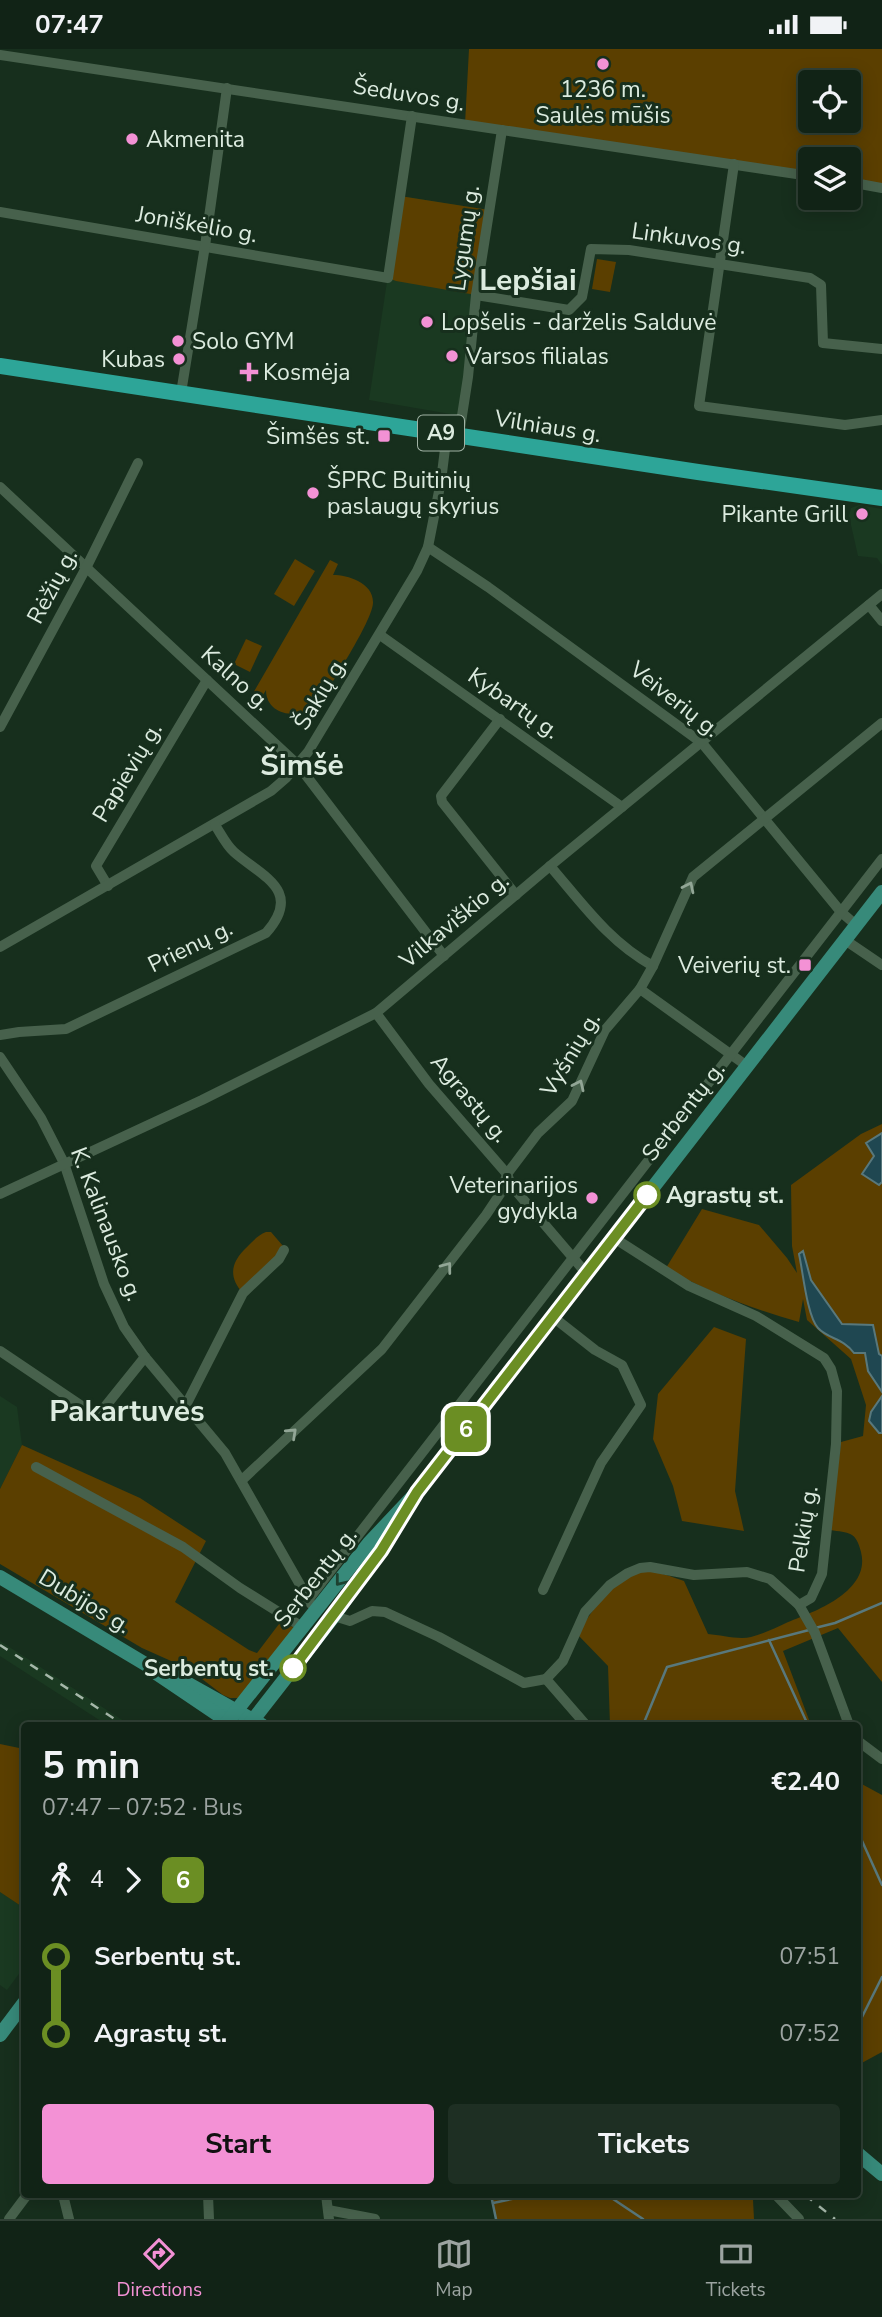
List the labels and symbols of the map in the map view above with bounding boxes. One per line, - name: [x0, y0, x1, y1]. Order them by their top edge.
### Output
- marker: 1236 m. Saulės mūšis: [595, 56, 611, 72]
- street label: Šeduvos g.: [351, 70, 467, 119]
- place label: 1236 m. Saulės mūšis: [535, 74, 671, 131]
- place label: Akmenita: [146, 124, 245, 155]
- marker: Akmenita: [124, 131, 140, 147]
- street label: Lygumų g.: [442, 183, 487, 293]
- street label: Joniškėlio g.: [133, 198, 260, 250]
- street label: Linkuvos g.: [630, 215, 748, 262]
- district label: Lepšiai: [479, 260, 577, 301]
- place label: Lopšelis - darželis Salduvė: [441, 307, 717, 338]
- marker: Lopšelis - darželis Salduvė: [419, 314, 435, 330]
- place label: Solo GYM: [192, 326, 294, 357]
- marker: Solo GYM: [170, 333, 186, 349]
- place label: Varsos filialas: [465, 341, 609, 372]
- place label: Kubas: [101, 344, 165, 375]
- marker: Varsos filialas: [444, 348, 460, 364]
- marker: Kubas: [171, 351, 187, 367]
- place label: Kosmėja: [263, 357, 351, 388]
- marker: Kosmėja: [241, 364, 257, 380]
- street label: Vilniaus g.: [492, 403, 603, 450]
- road number: A9: [418, 415, 464, 451]
- place label: Šimšės st.: [266, 421, 370, 452]
- marker: Šimšės st.: [376, 428, 392, 444]
- place label: ŠPRC Buitinių paslaugų skyrius: [327, 465, 499, 522]
- marker: ŠPRC Buitinių paslaugų skyrius: [305, 485, 321, 501]
- place label: Pikante Grill: [722, 499, 848, 530]
- marker: Pikante Grill: [854, 506, 870, 522]
- street label: Rėžių g.: [20, 543, 85, 629]
- street label: Kalno g.: [194, 639, 277, 718]
- street label: Šakių g.: [286, 651, 355, 736]
- street label: Veiverių g.: [622, 654, 726, 745]
- street label: Kybartų g.: [462, 660, 566, 746]
- street label: Papievių g.: [85, 716, 169, 828]
- district label: Šimšė: [260, 745, 344, 786]
- street label: Vilkaviškio g.: [392, 865, 516, 976]
- one-way arrow: [680, 882, 694, 894]
- street label: Prienų g.: [143, 913, 238, 980]
- place label: Veiverių st.: [677, 950, 791, 981]
- marker: Veiverių st.: [797, 957, 813, 973]
- street label: Vyšnių g.: [532, 1006, 608, 1103]
- street label: Agrastų g.: [423, 1047, 516, 1149]
- street label: Serbentų g.: [635, 1055, 732, 1168]
- one-way arrow: [571, 1080, 585, 1092]
- street label: K. Kalinausko g.: [63, 1143, 150, 1306]
- place label: Veterinarijos gydykla: [448, 1170, 578, 1227]
- place label: Agrastų st.: [666, 1180, 784, 1211]
- marker: Agrastų st.: [634, 1182, 660, 1208]
- marker: Veterinarijos gydykla: [584, 1190, 600, 1206]
- one-way arrow: [438, 1263, 451, 1275]
- district label: Pakartuvės: [49, 1391, 205, 1432]
- line badge: 6: [443, 1406, 489, 1452]
- one-way arrow: [284, 1429, 297, 1442]
- street label: Pelkių g.: [781, 1483, 826, 1575]
- street label: Serbentų g.: [267, 1521, 364, 1634]
- street label: Dubijos g.: [33, 1562, 137, 1641]
- one-way arrow: [336, 1573, 349, 1585]
- place label: Serbentų st.: [144, 1653, 274, 1684]
- marker: Serbentų st.: [280, 1655, 306, 1681]

